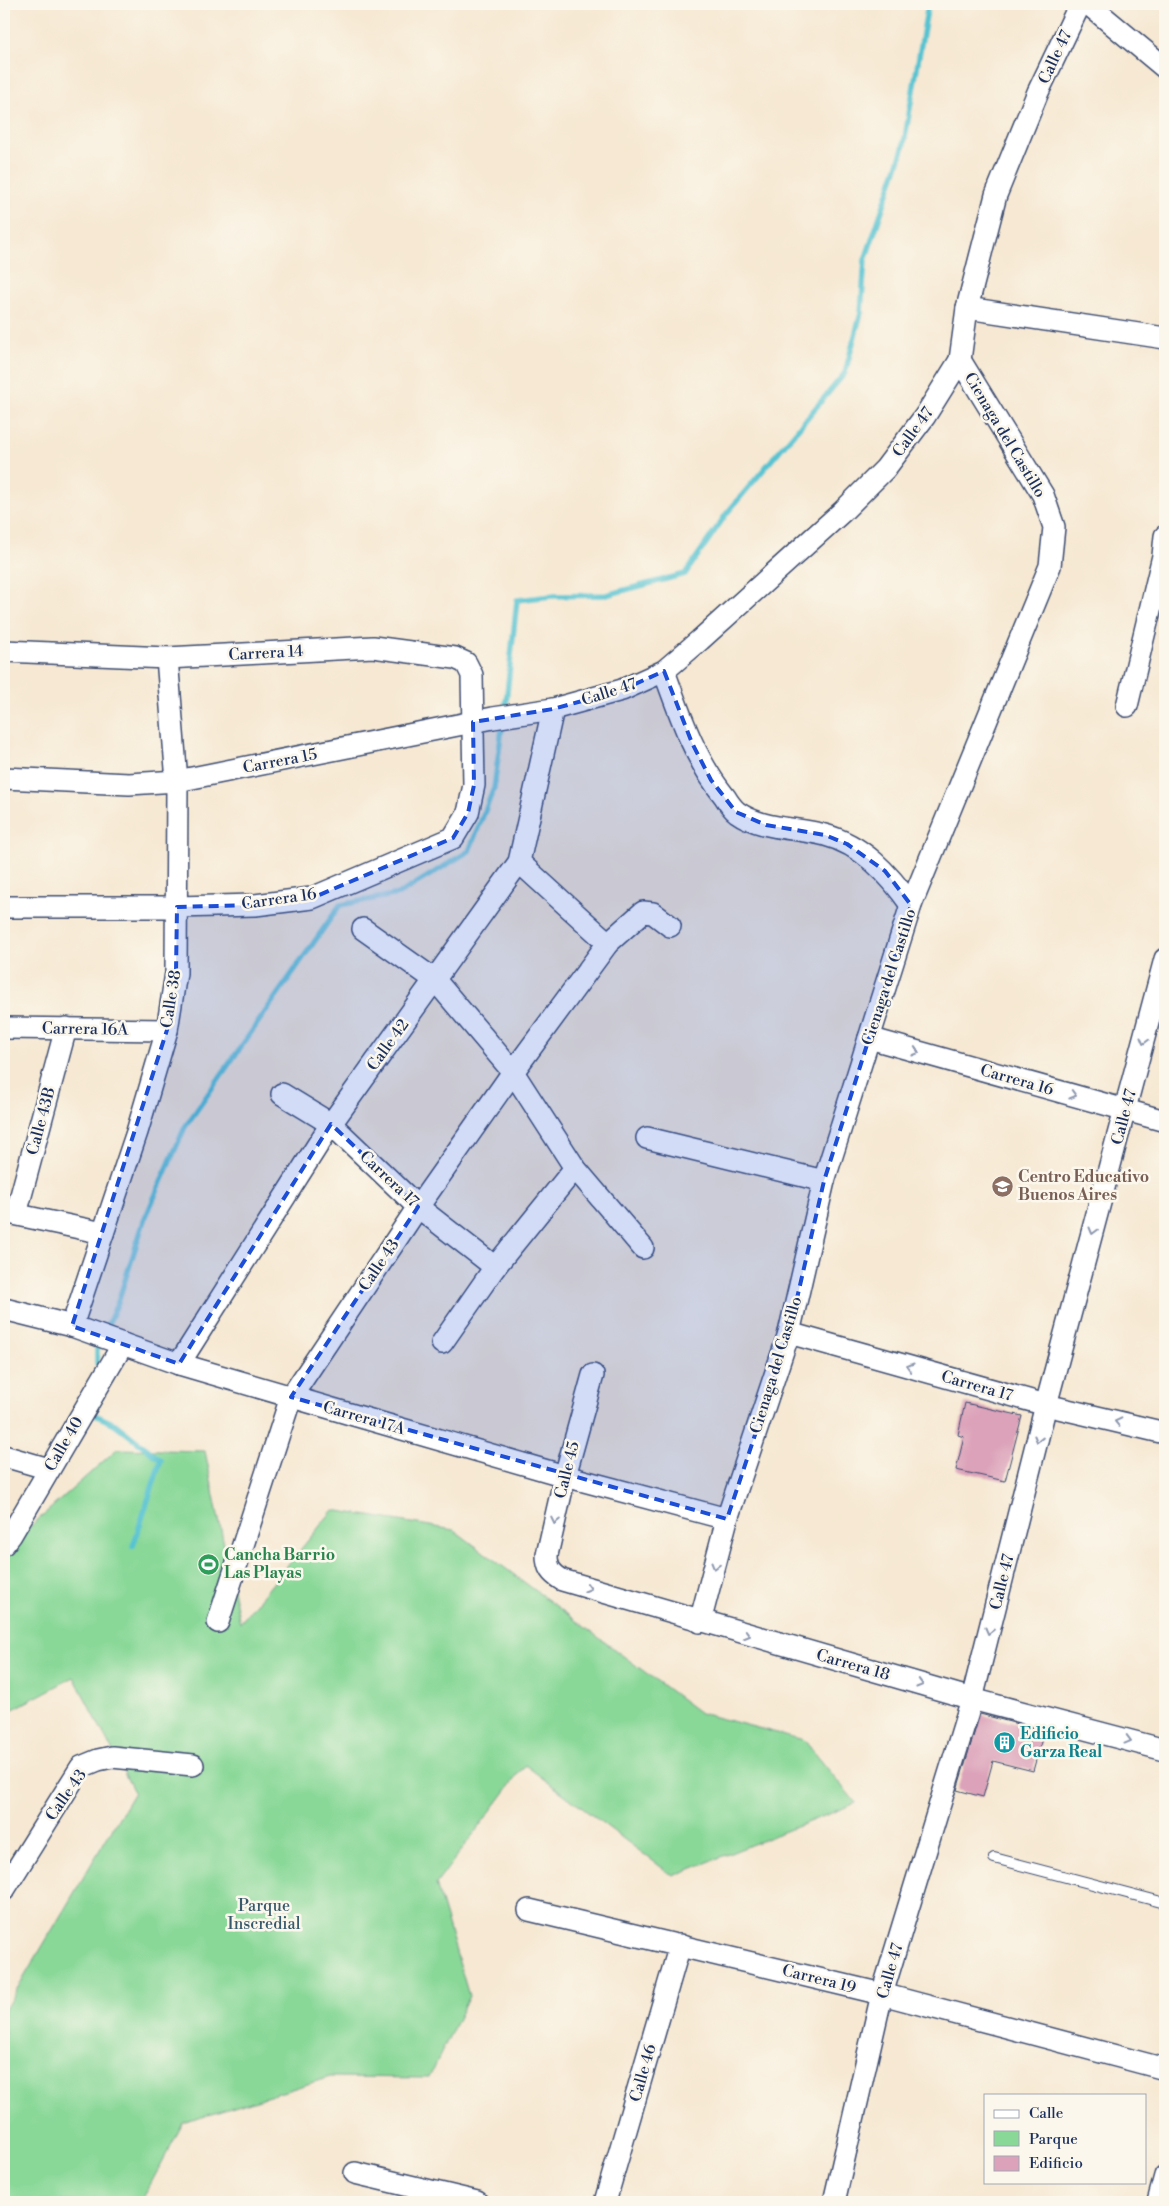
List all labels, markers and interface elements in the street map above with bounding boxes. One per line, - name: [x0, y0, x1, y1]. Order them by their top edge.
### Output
- street label: Calle 47: [1034, 27, 1076, 87]
- street label: Cienaga del Castillo: [960, 369, 1050, 501]
- street label: Calle 47: [888, 403, 938, 461]
- street label: Carrera 14: [228, 641, 305, 665]
- street label: Calle 47: [579, 674, 639, 710]
- street label: Carrera 15: [241, 744, 319, 778]
- street label: Carrera 16: [240, 884, 318, 914]
- street label: Cienaga del Castillo: [857, 906, 921, 1048]
- street label: Calle 38: [157, 968, 185, 1029]
- street label: Calle 42: [363, 1015, 413, 1075]
- street label: Carrera 16A: [42, 1018, 129, 1040]
- one-way arrow: [1139, 1036, 1150, 1045]
- one-way arrow: [911, 1046, 920, 1056]
- street label: Carrera 16: [978, 1060, 1056, 1100]
- street label: Calle 43B: [22, 1085, 60, 1157]
- street label: Calle 47: [1107, 1087, 1141, 1147]
- one-way arrow: [1068, 1090, 1076, 1100]
- street label: Carrera 17: [355, 1147, 423, 1211]
- place label: Centro Educativo Buenos Aires: [1018, 1167, 1149, 1205]
- school or university icon: Centro Educativo Buenos Aires: [990, 1174, 1014, 1198]
- one-way arrow: [1089, 1227, 1099, 1235]
- street label: Calle 43: [354, 1235, 404, 1295]
- street label: Cienaga del Castillo: [746, 1294, 806, 1436]
- one-way arrow: [906, 1363, 915, 1373]
- street label: Carrera 17: [939, 1366, 1015, 1406]
- street label: Carrera 17A: [321, 1397, 408, 1440]
- street label: Calle 40: [40, 1413, 88, 1475]
- one-way arrow: [1113, 1417, 1122, 1428]
- one-way arrow: [1033, 1435, 1044, 1444]
- street label: Calle 45: [550, 1439, 584, 1501]
- one-way arrow: [550, 1516, 561, 1525]
- place label: Cancha Barrio Las Playas: [224, 1545, 335, 1583]
- sports icon: Cancha Barrio Las Playas: [196, 1552, 220, 1576]
- street label: Calle 47: [985, 1552, 1019, 1612]
- one-way arrow: [710, 1562, 720, 1570]
- one-way arrow: [584, 1583, 592, 1593]
- one-way arrow: [985, 1626, 995, 1634]
- one-way arrow: [743, 1629, 751, 1640]
- street label: Carrera 18: [814, 1645, 892, 1685]
- one-way arrow: [916, 1678, 925, 1689]
- place label: Edificio Garza Real: [1020, 1724, 1103, 1762]
- building icon: Edificio Garza Real: [992, 1731, 1016, 1755]
- one-way arrow: [1123, 1734, 1132, 1745]
- street label: Calle 43: [41, 1765, 91, 1825]
- park label: Parque Inscredial: [228, 1896, 301, 1934]
- street label: Calle 47: [873, 1941, 907, 2001]
- street label: Carrera 19: [780, 1960, 858, 1998]
- street label: Calle 46: [625, 2042, 661, 2104]
- legend: [984, 2094, 1146, 2184]
- text: Calle: [1029, 2104, 1063, 2123]
- text: Parque: [1029, 2130, 1078, 2149]
- text: Edificio: [1029, 2154, 1083, 2173]

